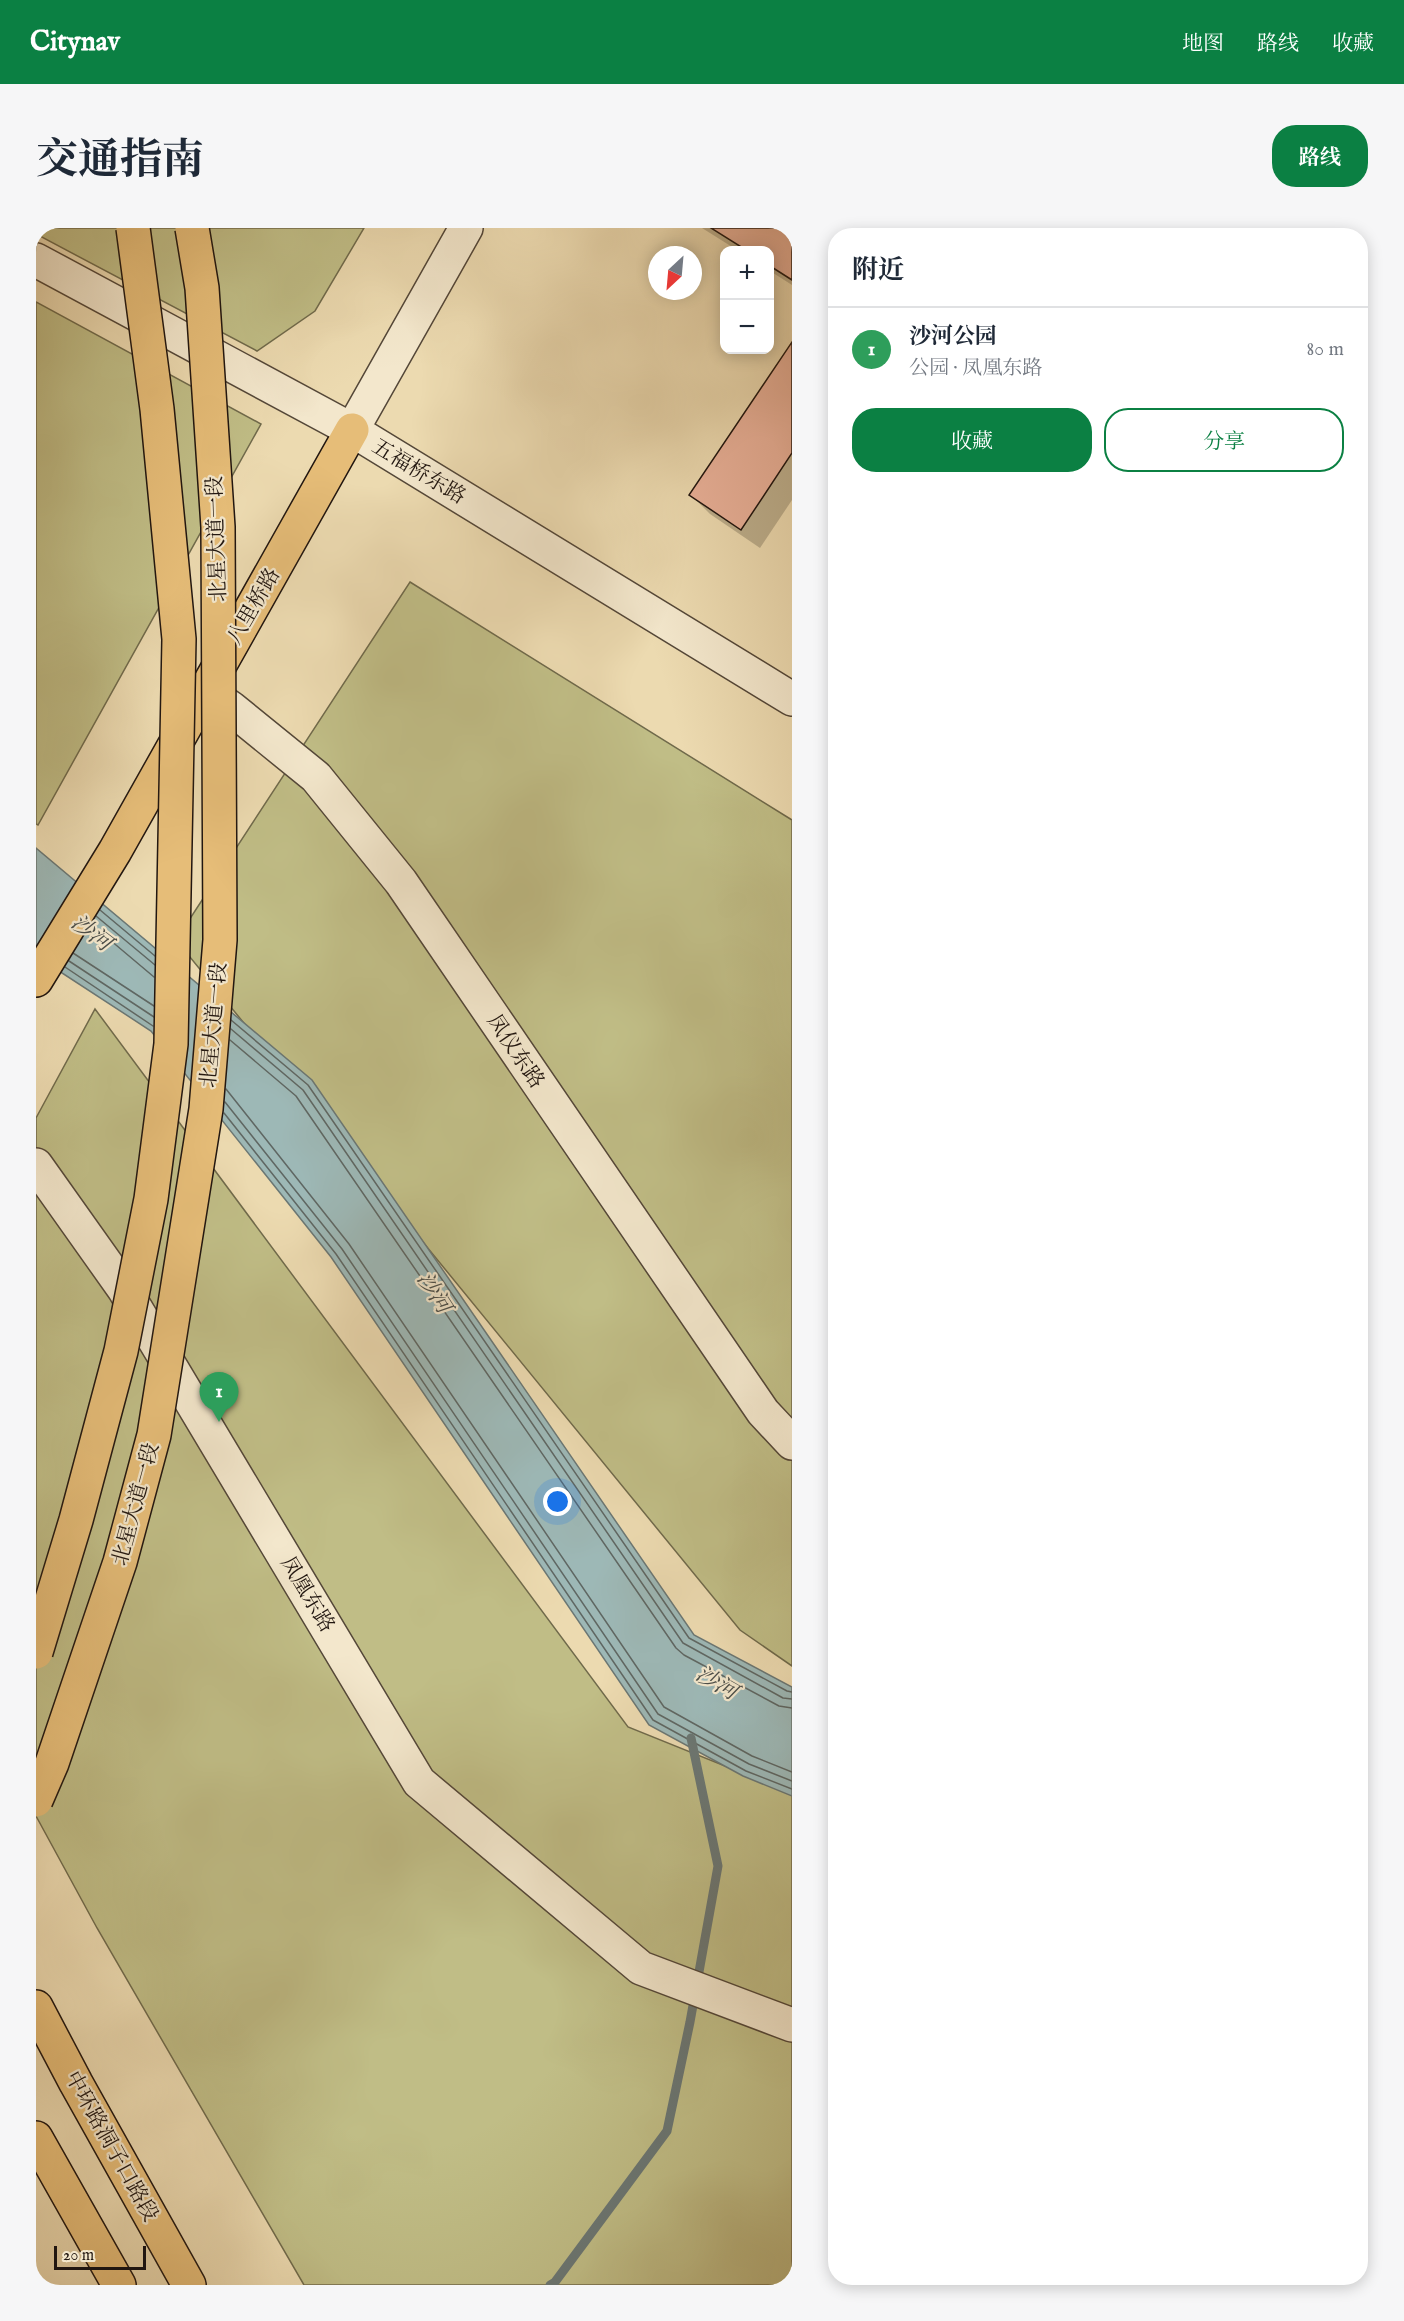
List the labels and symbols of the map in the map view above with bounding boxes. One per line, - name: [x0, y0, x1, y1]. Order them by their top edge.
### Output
- north arrow: [648, 246, 702, 300]
- street label: 五福桥东路: [366, 434, 470, 511]
- street label: 北星大道一段: [202, 476, 233, 602]
- street label: 八里桥路: [222, 564, 287, 650]
- water label: 沙河: [65, 909, 120, 960]
- street label: 北星大道一段: [196, 961, 233, 1089]
- street label: 凤仪东路: [480, 1009, 549, 1094]
- water label: 沙河: [410, 1267, 459, 1323]
- pin: 1: [200, 1372, 238, 1422]
- street label: 北星大道一段: [107, 1440, 166, 1569]
- your location: [543, 1487, 572, 1516]
- street label: 凤凰东路: [274, 1552, 340, 1638]
- water label: 沙河: [690, 1661, 746, 1709]
- street label: 中环路洞子口路段: [58, 2067, 163, 2227]
- scale bar: [54, 2243, 146, 2270]

